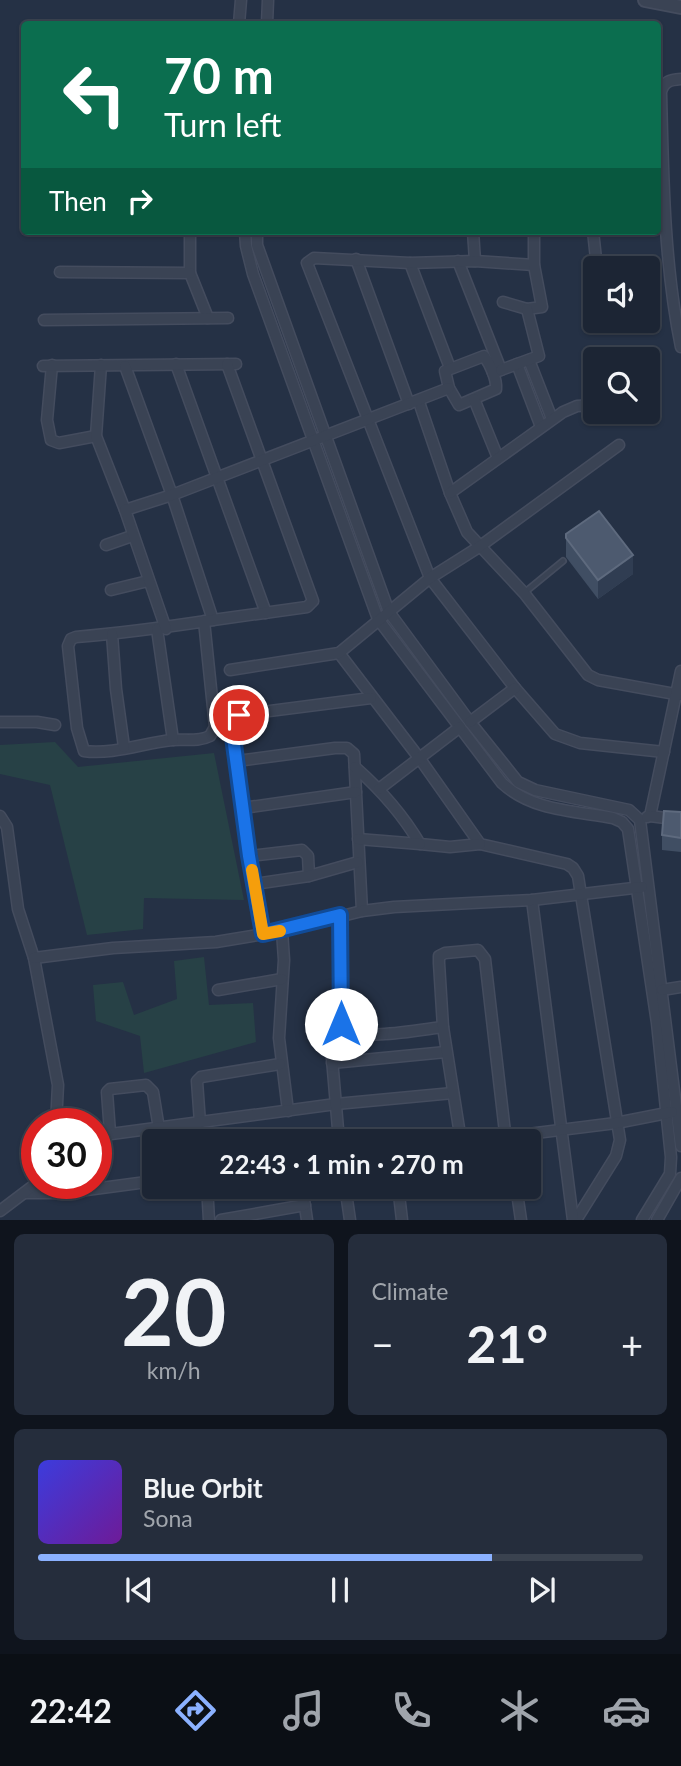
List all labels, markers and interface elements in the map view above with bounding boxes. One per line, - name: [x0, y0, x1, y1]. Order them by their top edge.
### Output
- text: 70 m: [164, 46, 274, 104]
- icon: left: [49, 49, 140, 140]
- text: Turn left: [164, 105, 281, 144]
- icon: right: [121, 182, 159, 220]
- text: Then: [49, 185, 107, 217]
- map controls: [583, 256, 660, 424]
- button: sound: [583, 256, 660, 333]
- button: search: [583, 347, 660, 424]
- pin: [209, 685, 269, 745]
- icon: arrive: [220, 696, 258, 734]
- position arrow: [304, 987, 378, 1061]
- speed limit sign: 30: [21, 1108, 112, 1199]
- text: 22:43 · 1 min · 270 m: [219, 1148, 464, 1180]
- text: 20: [121, 1256, 227, 1365]
- text: Climate: [372, 1277, 448, 1305]
- text: 21°: [466, 1312, 548, 1374]
- text: −: [372, 1321, 394, 1367]
- text: +: [621, 1321, 643, 1367]
- text: km/h: [147, 1356, 201, 1384]
- text: Blue Orbit: [143, 1472, 263, 1504]
- text: Sona: [143, 1504, 193, 1532]
- icon: previous: [120, 1571, 158, 1609]
- icon: pause: [321, 1571, 359, 1609]
- icon: next: [523, 1571, 561, 1609]
- icon: directions: [171, 1686, 220, 1735]
- icon: music: [279, 1686, 328, 1735]
- icon: phone: [387, 1686, 436, 1735]
- icon: climate: [495, 1686, 544, 1735]
- icon: car: [602, 1686, 651, 1735]
- text: 22:42: [29, 1691, 112, 1730]

